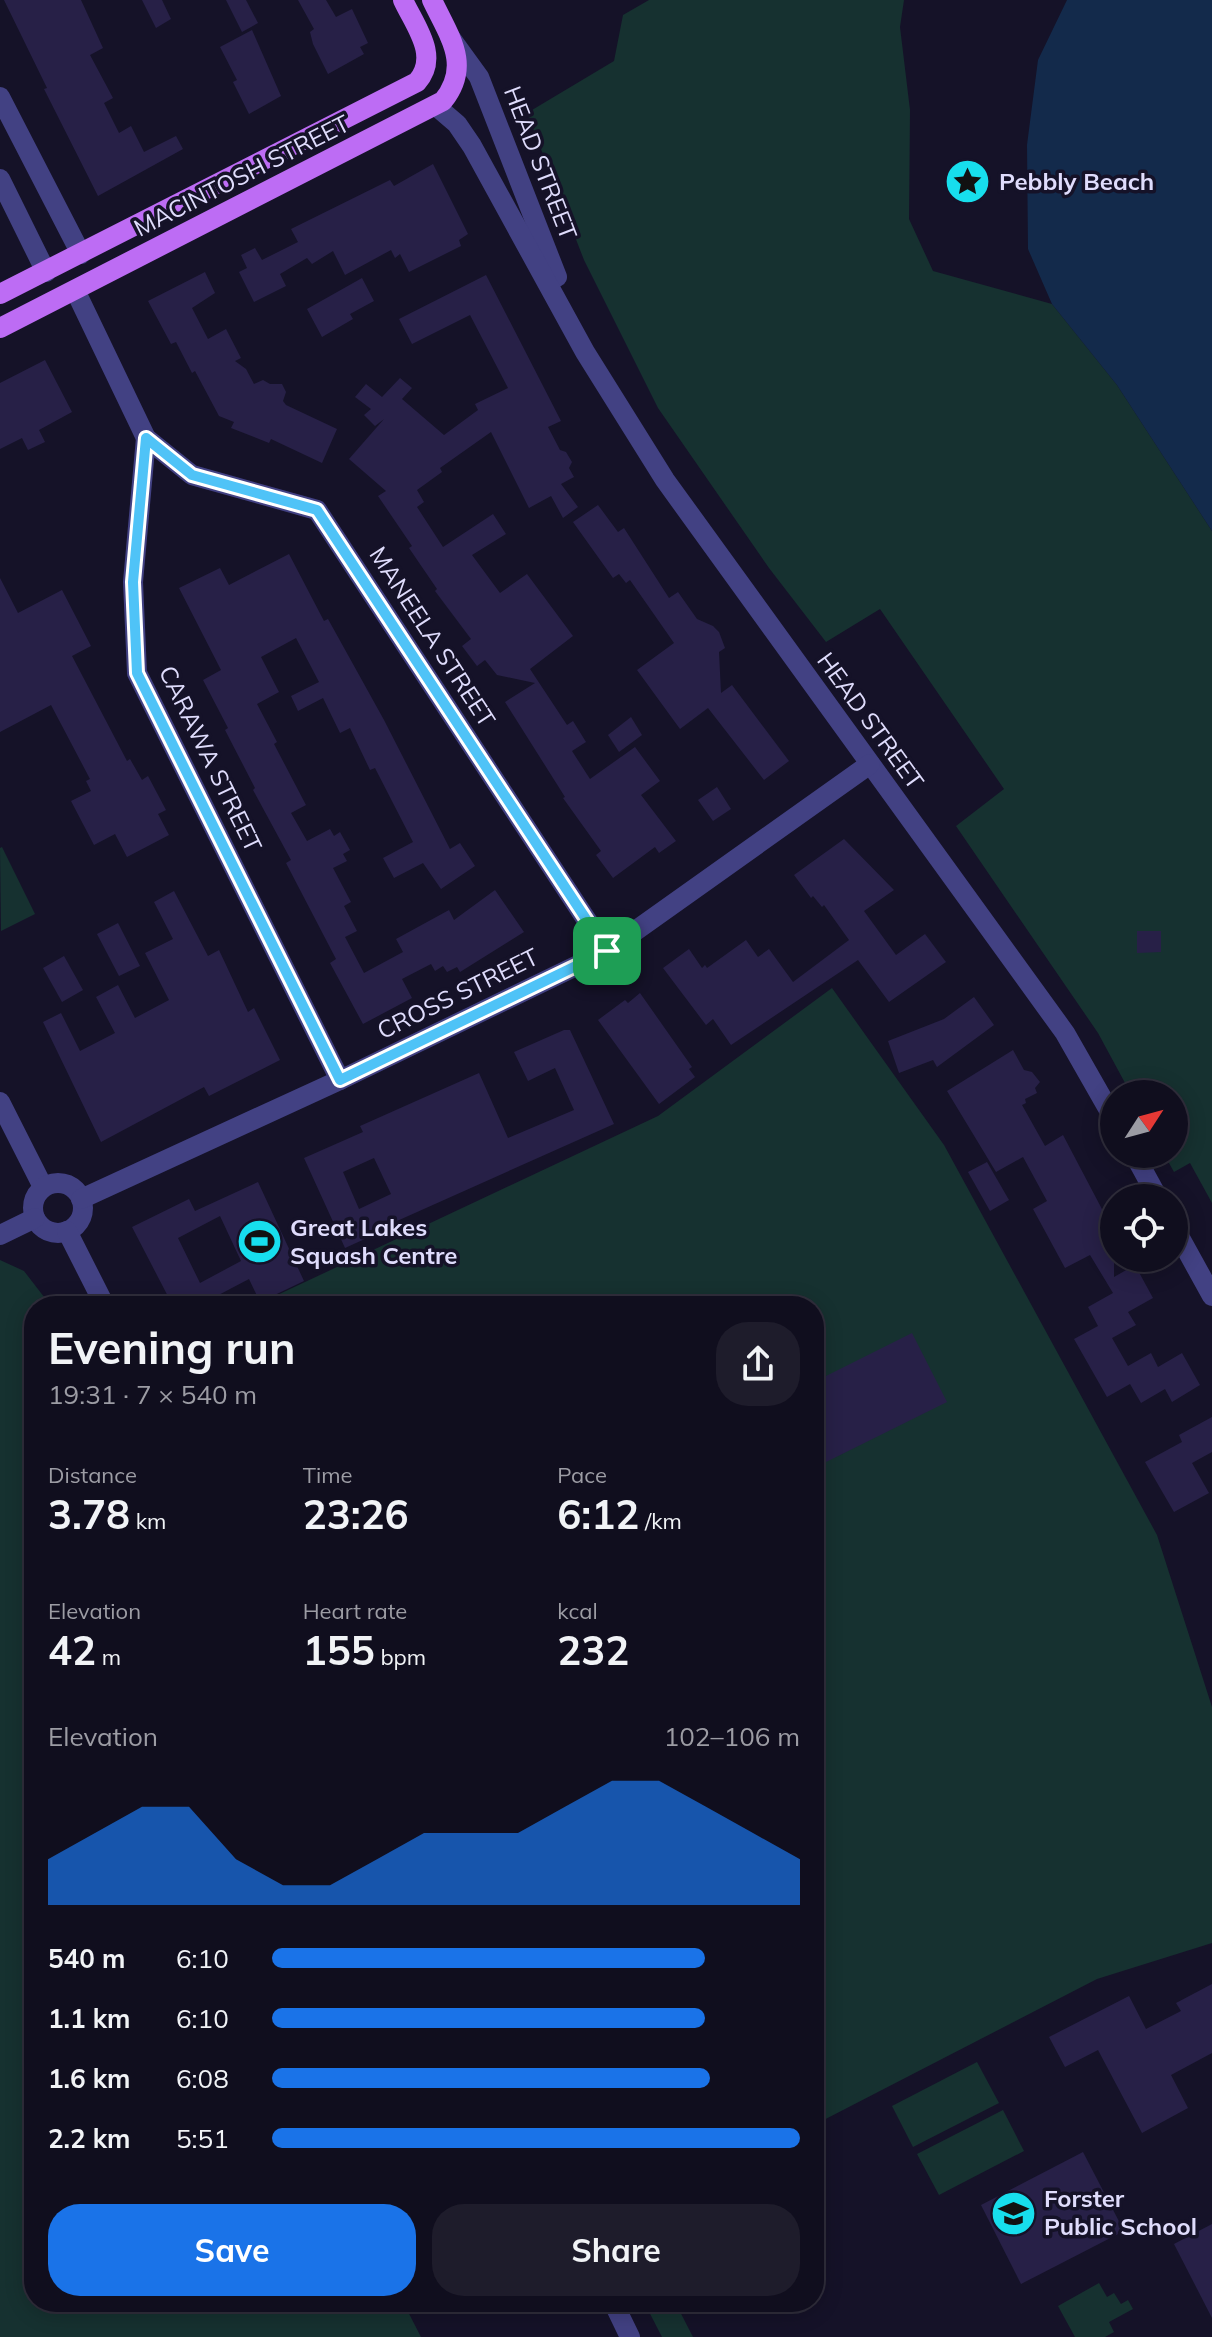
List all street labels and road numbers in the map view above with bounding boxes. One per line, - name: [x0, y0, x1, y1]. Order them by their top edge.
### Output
- street label: HEAD STREET: [498, 82, 584, 244]
- street label: MACINTOSH STREET: [129, 107, 355, 243]
- street label: MANEELA STREET: [363, 541, 503, 733]
- street label: HEAD STREET: [811, 646, 931, 795]
- street label: CARAWA STREET: [153, 660, 269, 857]
- street label: CROSS STREET: [372, 941, 544, 1045]

